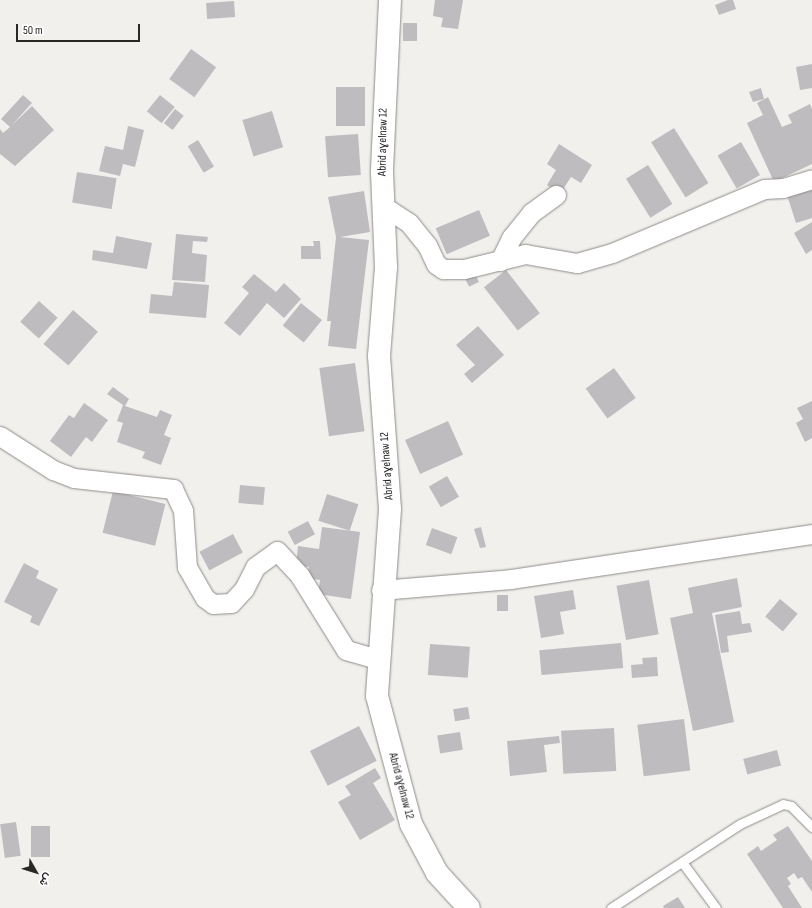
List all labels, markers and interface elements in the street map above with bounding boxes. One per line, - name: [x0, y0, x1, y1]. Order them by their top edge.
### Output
- scale bar: [18, 16, 142, 42]
- text: 50 m: [23, 23, 43, 38]
- street label: Abrid aɣelnaw 12: [375, 108, 391, 176]
- street label: Abrid aɣelnaw 12: [377, 432, 397, 500]
- street label: Abrid aɣelnaw 12: [385, 751, 417, 821]
- north arrow: [16, 852, 56, 892]
- text: ش: [37, 871, 55, 889]

